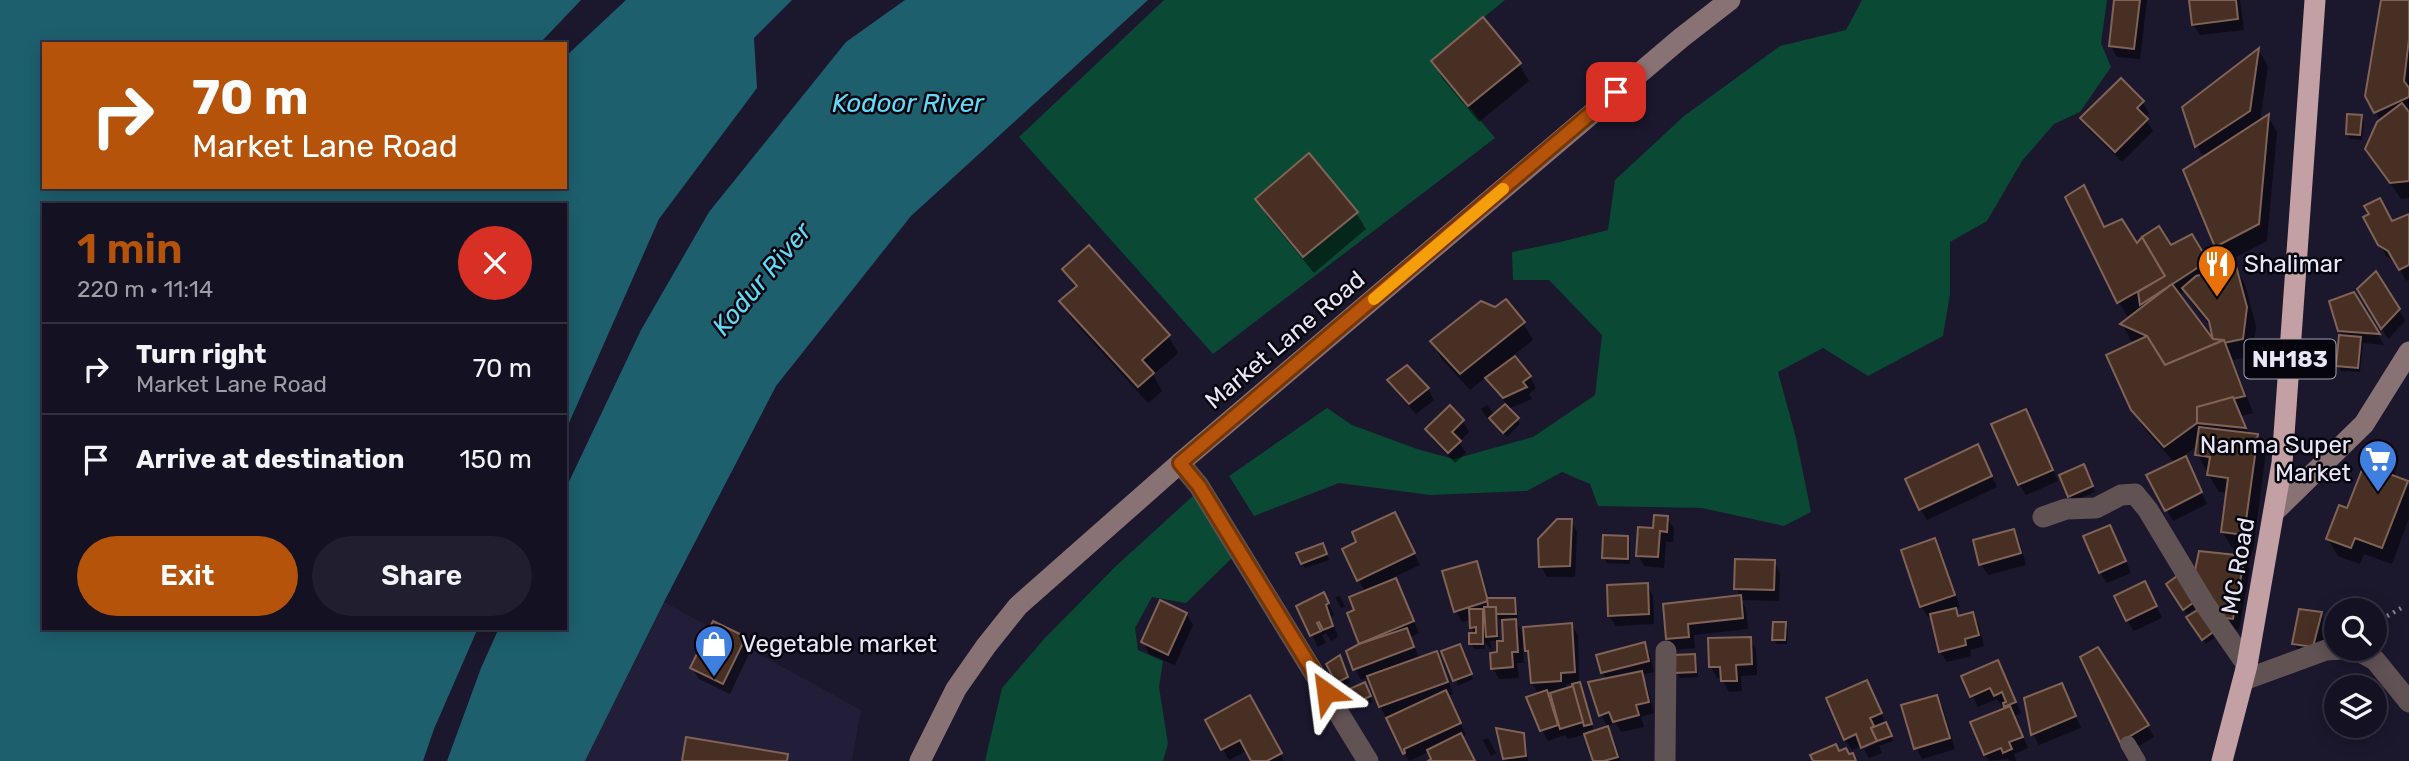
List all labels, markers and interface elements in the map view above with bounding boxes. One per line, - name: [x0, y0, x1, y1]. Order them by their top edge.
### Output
- pin: [1586, 62, 1646, 122]
- text: 70 m: [192, 68, 309, 126]
- icon: right: [77, 70, 168, 161]
- icon: arrive: [1597, 73, 1635, 111]
- water label: Kodoor River: [832, 88, 985, 119]
- text: Market Lane Road: [192, 127, 458, 165]
- water label: Kodur River: [706, 215, 819, 342]
- text: 1 min: [77, 224, 183, 274]
- button: close: [458, 226, 532, 300]
- restaurant icon: Shalimar: [2196, 243, 2238, 298]
- place label: Shalimar: [2244, 250, 2342, 278]
- street label: Market Lane Road: [1200, 265, 1370, 415]
- text: 220 m · 11:14: [77, 275, 213, 303]
- text: Turn right: [136, 339, 266, 370]
- road number: NH183: [2244, 340, 2336, 378]
- icon: right: [77, 350, 115, 388]
- text: 70 m: [473, 353, 532, 384]
- text: Market Lane Road: [136, 370, 327, 398]
- place label: Nanma Super Market: [2200, 431, 2351, 487]
- supermarket icon: Nanma Super Market: [2357, 438, 2399, 493]
- icon: arrive: [77, 441, 115, 479]
- text: Arrive at destination: [136, 444, 404, 475]
- text: 150 m: [459, 444, 532, 475]
- street label: MC Road: [2216, 515, 2260, 617]
- button: Exit: [77, 536, 298, 616]
- button: Share: [312, 536, 532, 616]
- map controls: [2324, 598, 2387, 738]
- button: search: [2324, 598, 2387, 661]
- shop icon: Vegetable market: [693, 623, 735, 678]
- place label: Vegetable market: [741, 630, 937, 658]
- position arrow: [1289, 655, 1363, 729]
- button: layers: [2324, 675, 2387, 738]

